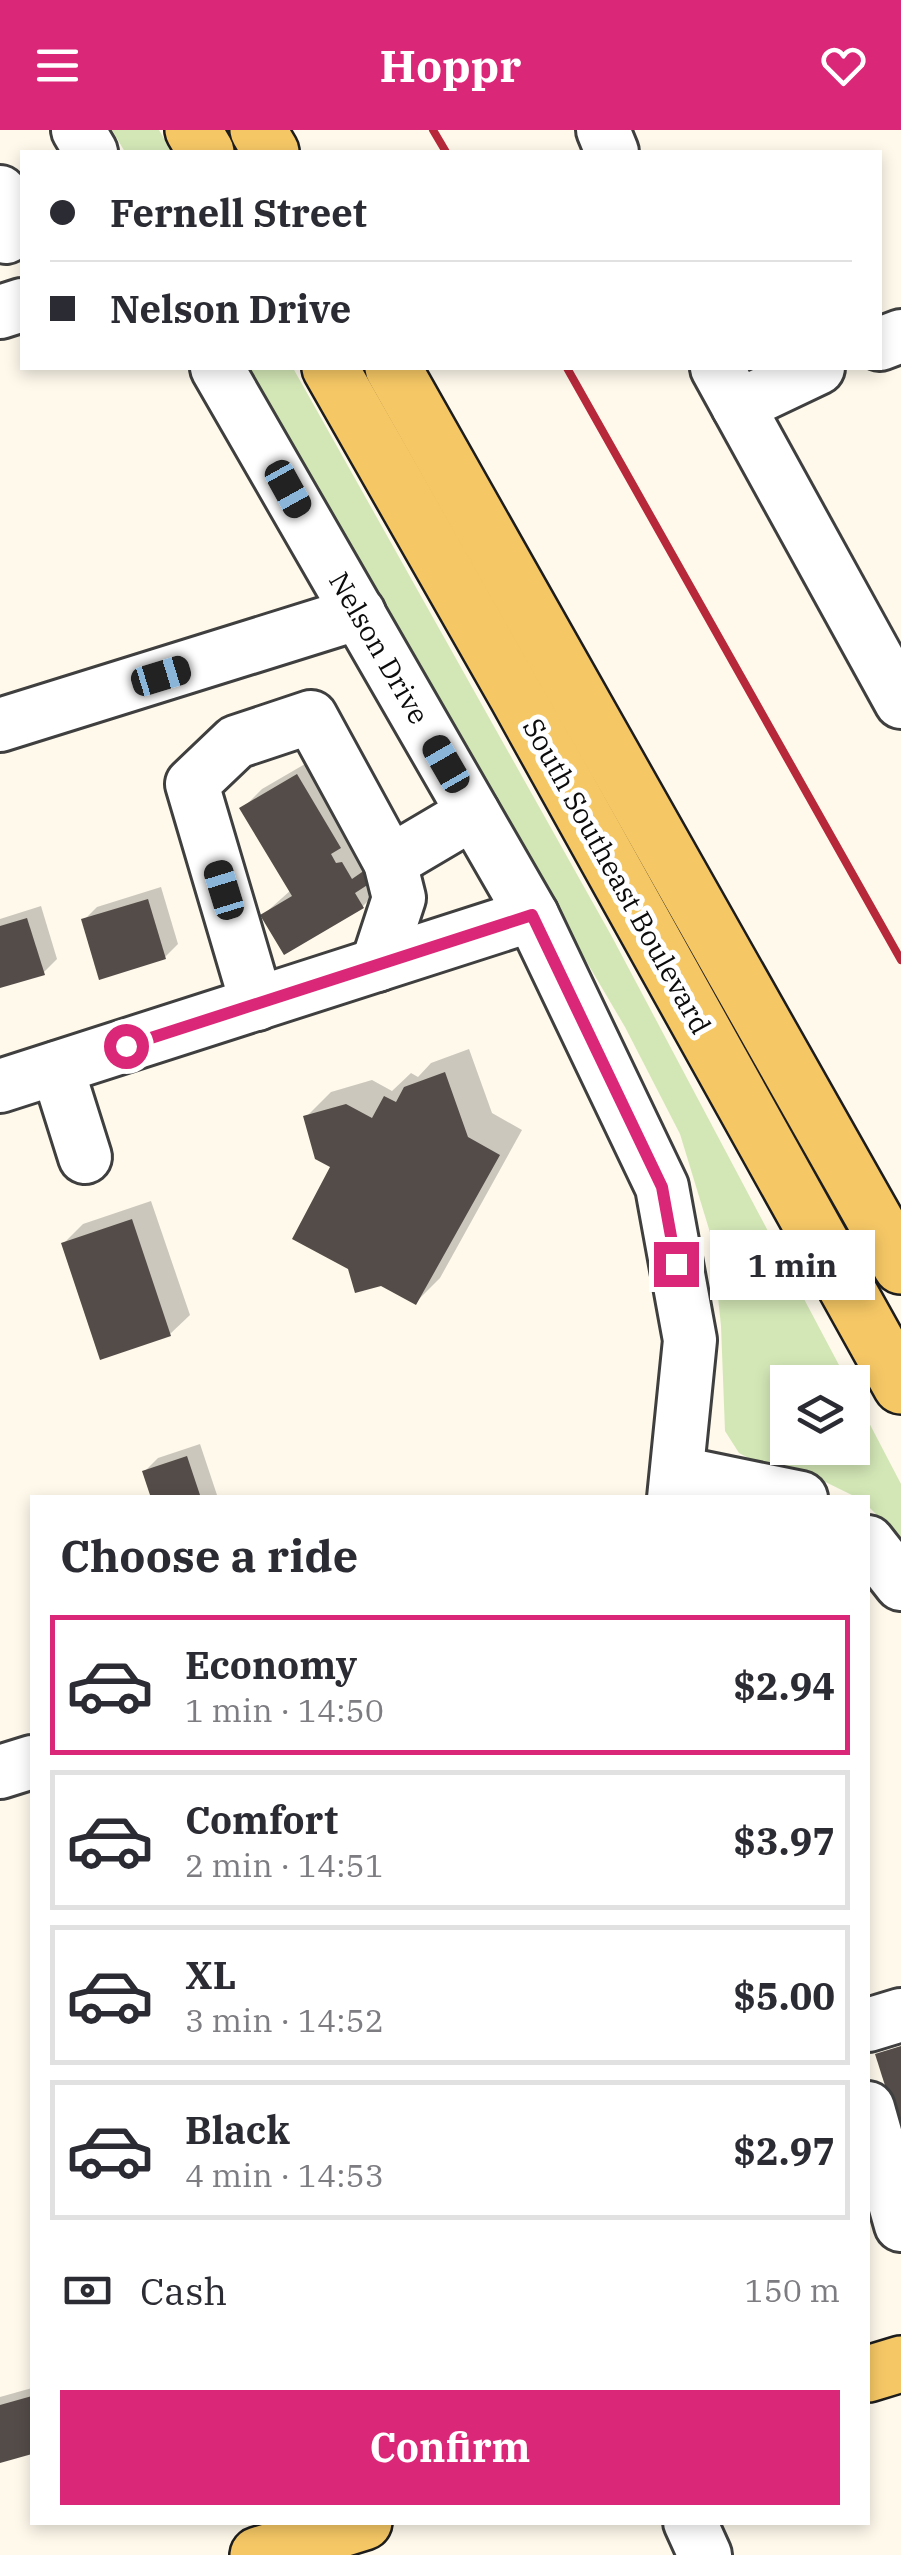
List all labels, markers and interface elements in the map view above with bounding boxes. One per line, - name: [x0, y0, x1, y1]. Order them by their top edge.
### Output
- text: Hoppr: [380, 36, 521, 94]
- icon: menu: [30, 38, 85, 93]
- icon: heart: [816, 38, 871, 93]
- text: Fernell Street: [110, 188, 367, 237]
- text: Nelson Drive: [110, 284, 351, 333]
- car: [260, 455, 316, 523]
- street label: Nelson Drive: [321, 565, 438, 730]
- car: [128, 653, 194, 699]
- street label: South Southeast Boulevard: [515, 711, 720, 1040]
- car: [418, 731, 474, 797]
- car: [201, 857, 247, 923]
- route start: [104, 1024, 149, 1069]
- callout: 1 min: [711, 1229, 876, 1299]
- route end: [654, 1242, 699, 1287]
- text: 1 min: [748, 1244, 837, 1286]
- map controls: [770, 1365, 870, 1465]
- button: layers: [770, 1365, 870, 1465]
- text: Choose a ride: [60, 1526, 358, 1584]
- icon: car: [65, 1640, 155, 1730]
- text: Economy: [185, 1640, 357, 1689]
- text: $2.94: [733, 1661, 835, 1710]
- text: 1 min · 14:50: [185, 1689, 384, 1731]
- icon: car: [65, 1795, 155, 1885]
- text: Comfort: [185, 1795, 338, 1844]
- text: $3.97: [733, 1816, 835, 1865]
- text: 2 min · 14:51: [185, 1844, 384, 1886]
- icon: car: [65, 1950, 155, 2040]
- text: XL: [185, 1950, 236, 1999]
- text: $5.00: [733, 1971, 835, 2020]
- text: 3 min · 14:52: [185, 1999, 384, 2041]
- icon: car: [65, 2105, 155, 2195]
- text: Black: [185, 2105, 290, 2154]
- text: $2.97: [733, 2126, 835, 2175]
- text: 4 min · 14:53: [185, 2154, 384, 2196]
- icon: cash: [60, 2263, 115, 2318]
- text: Cash: [140, 2266, 227, 2315]
- text: 150 m: [744, 2269, 840, 2311]
- button: Confirm: [60, 2390, 840, 2505]

